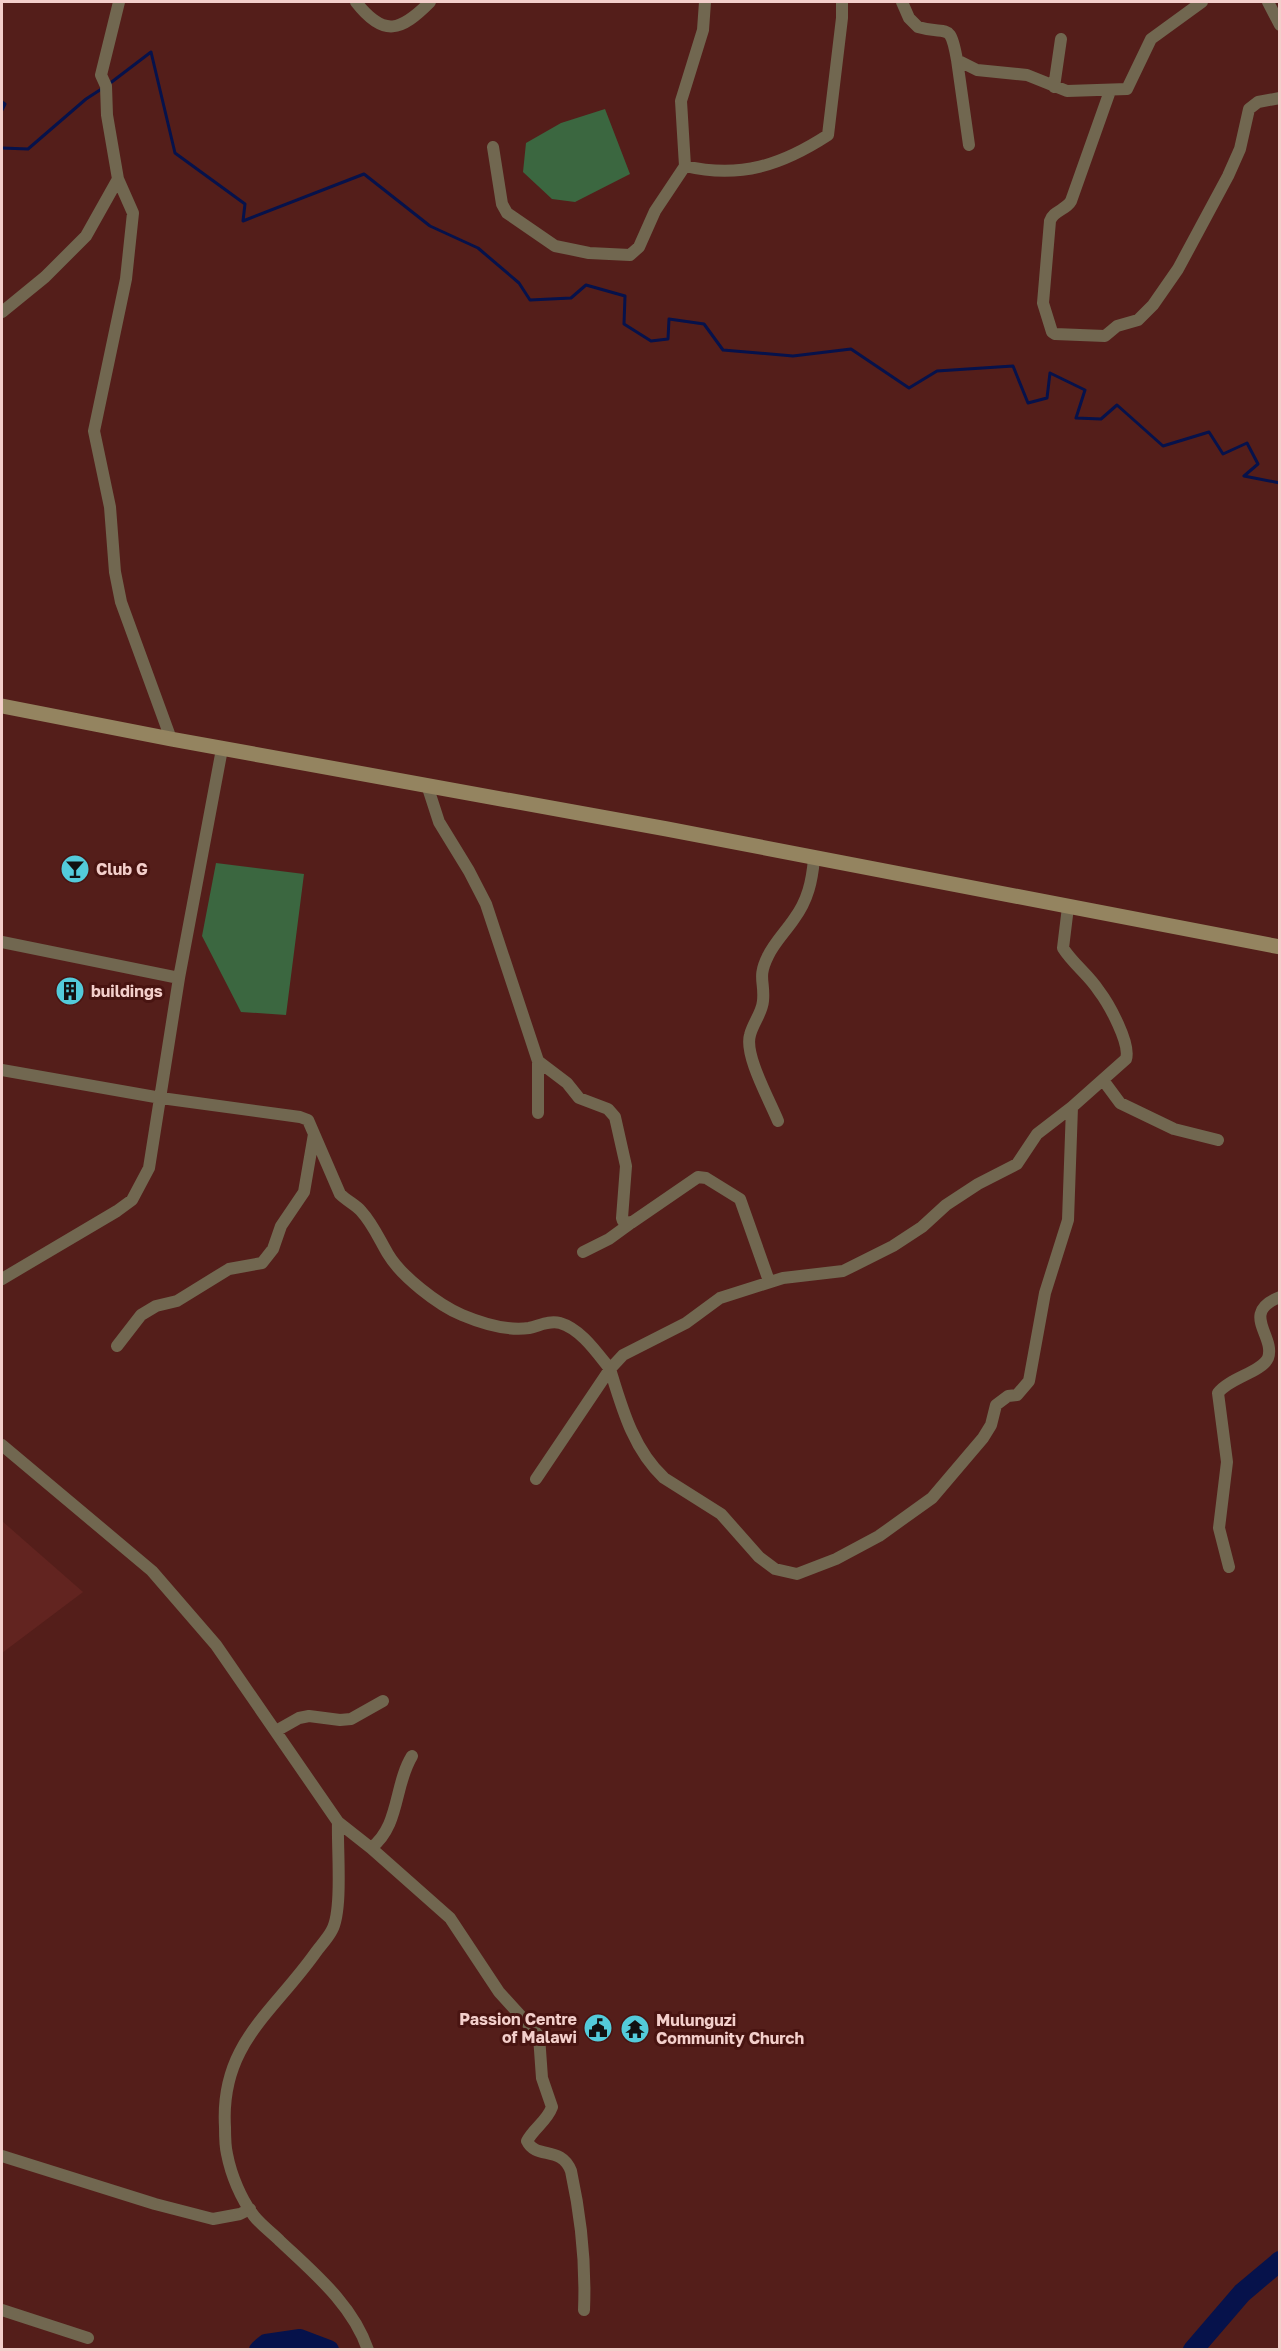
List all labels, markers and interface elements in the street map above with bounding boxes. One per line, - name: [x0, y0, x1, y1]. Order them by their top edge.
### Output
- bar icon: Club G: [59, 853, 91, 885]
- place label: Club G: [96, 859, 148, 879]
- building icon: buildings: [54, 975, 86, 1007]
- place label: buildings: [91, 981, 163, 1001]
- place label: Passion Centre of Malawi: [459, 2009, 577, 2047]
- place label: Mulunguzi Community Church: [656, 2010, 804, 2048]
- public building icon: Passion Centre of Malawi: [582, 2012, 614, 2044]
- temple icon: Mulunguzi Community Church: [619, 2013, 651, 2045]

